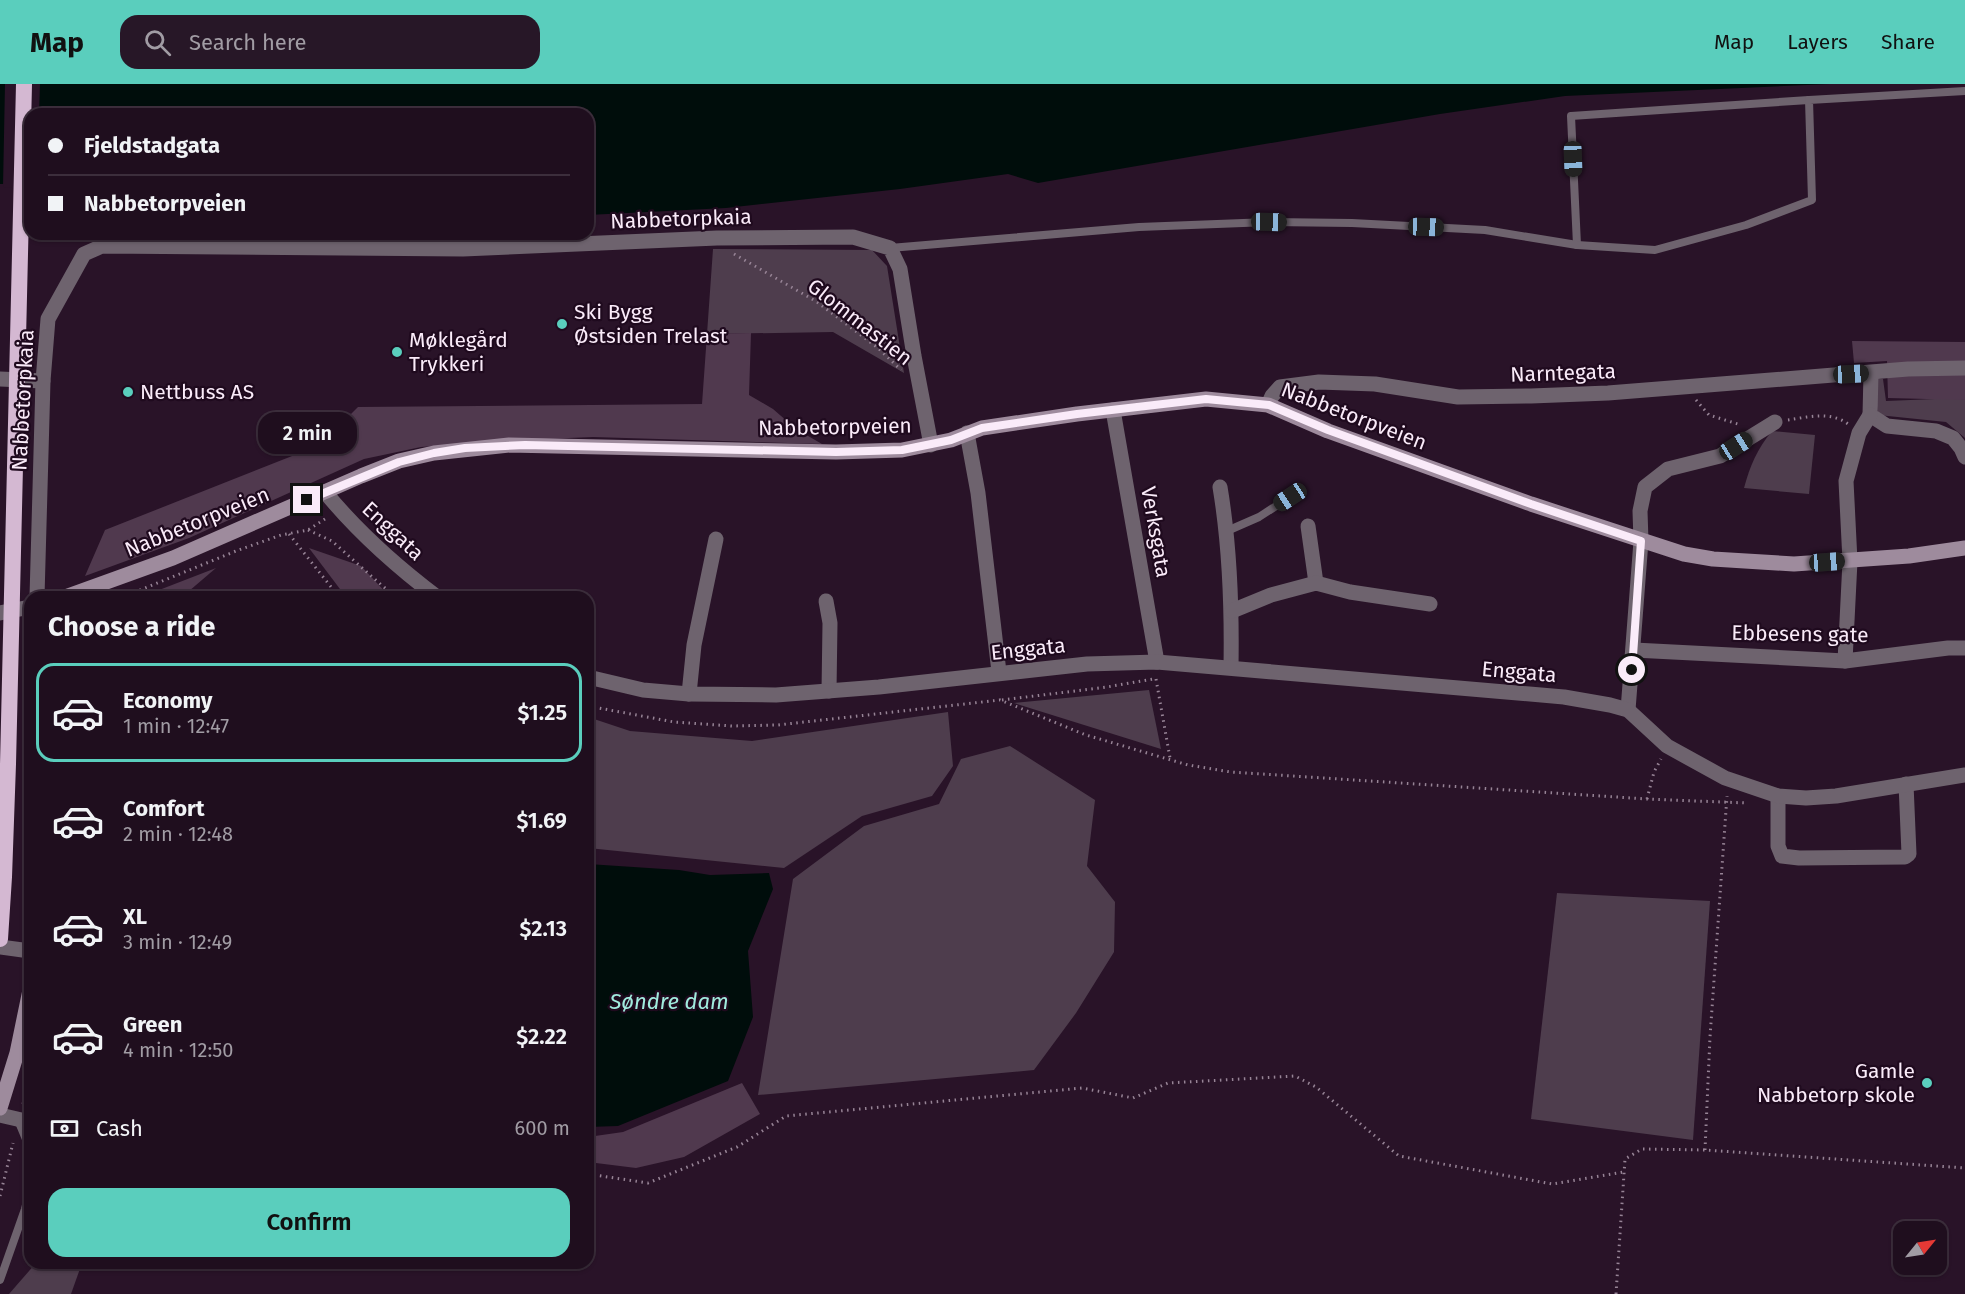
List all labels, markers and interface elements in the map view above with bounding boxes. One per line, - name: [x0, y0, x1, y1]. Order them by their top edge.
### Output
- search box: [120, 15, 540, 69]
- text: Map: [30, 26, 84, 59]
- icon: search: [141, 26, 174, 59]
- text: Search here: [189, 29, 307, 56]
- text: Map: [1714, 29, 1754, 55]
- text: Layers: [1787, 29, 1848, 55]
- text: Share: [1881, 29, 1935, 55]
- text: Fjeldstadgata: [84, 132, 220, 159]
- car: [1563, 141, 1583, 177]
- text: Nabbetorpveien: [84, 190, 246, 217]
- street label: Nabbetorpkaia: [610, 204, 752, 234]
- car: [1251, 213, 1287, 231]
- car: [1408, 217, 1444, 237]
- street label: Glommastien: [802, 273, 918, 371]
- place label: Ski Bygg Østsiden Trelast: [574, 299, 728, 349]
- marker: Ski Bygg Østsiden Trelast: [555, 317, 569, 331]
- place label: Møklegård Trykkeri: [409, 327, 508, 377]
- street label: Nabbetorpkaia: [6, 329, 40, 471]
- marker: Møklegård Trykkeri: [390, 345, 404, 359]
- street label: Narntegata: [1510, 358, 1616, 388]
- car: [1833, 364, 1869, 384]
- street label: Nabbetorpveien: [1278, 376, 1430, 456]
- place label: Nettbuss AS: [140, 379, 254, 405]
- marker: Nettbuss AS: [121, 385, 135, 399]
- callout: 2 min: [258, 413, 356, 455]
- street label: Nabbetorpveien: [758, 413, 912, 441]
- text: 2 min: [283, 421, 332, 445]
- car: [1716, 429, 1756, 463]
- car: [1270, 480, 1310, 514]
- street label: Nabbetorpveien: [121, 481, 273, 563]
- street label: Verksgata: [1135, 484, 1177, 580]
- route end: [293, 486, 320, 513]
- street label: Enggata: [357, 496, 429, 566]
- car: [1808, 552, 1846, 572]
- text: Choose a ride: [48, 611, 215, 643]
- street label: Ebbesens gate: [1731, 620, 1869, 648]
- street label: Enggata: [989, 632, 1067, 666]
- street label: Enggata: [1480, 656, 1558, 688]
- route start: [1618, 656, 1645, 683]
- icon: car: [51, 686, 105, 740]
- text: Economy: [123, 687, 212, 714]
- text: $1.25: [518, 699, 567, 726]
- text: 1 min · 12:47: [123, 714, 229, 738]
- icon: car: [51, 794, 105, 848]
- text: Comfort: [123, 795, 204, 822]
- text: $1.69: [517, 807, 567, 834]
- text: 2 min · 12:48: [123, 822, 233, 846]
- icon: car: [51, 902, 105, 956]
- text: XL: [123, 903, 147, 930]
- text: $2.13: [520, 915, 567, 942]
- text: 3 min · 12:49: [123, 930, 232, 954]
- water label: Søndre dam: [608, 988, 729, 1015]
- icon: car: [51, 1010, 105, 1064]
- text: Green: [123, 1011, 182, 1038]
- text: $2.22: [516, 1023, 567, 1050]
- text: 4 min · 12:50: [123, 1038, 233, 1062]
- place label: Gamle Nabbetorp skole: [1757, 1058, 1915, 1108]
- marker: Gamle Nabbetorp skole: [1920, 1076, 1934, 1090]
- icon: cash: [48, 1112, 81, 1145]
- text: Cash: [96, 1115, 143, 1142]
- text: 600 m: [515, 1116, 570, 1140]
- button: Confirm: [48, 1188, 570, 1257]
- north arrow: [1893, 1221, 1947, 1275]
- map controls: [1893, 1221, 1947, 1275]

